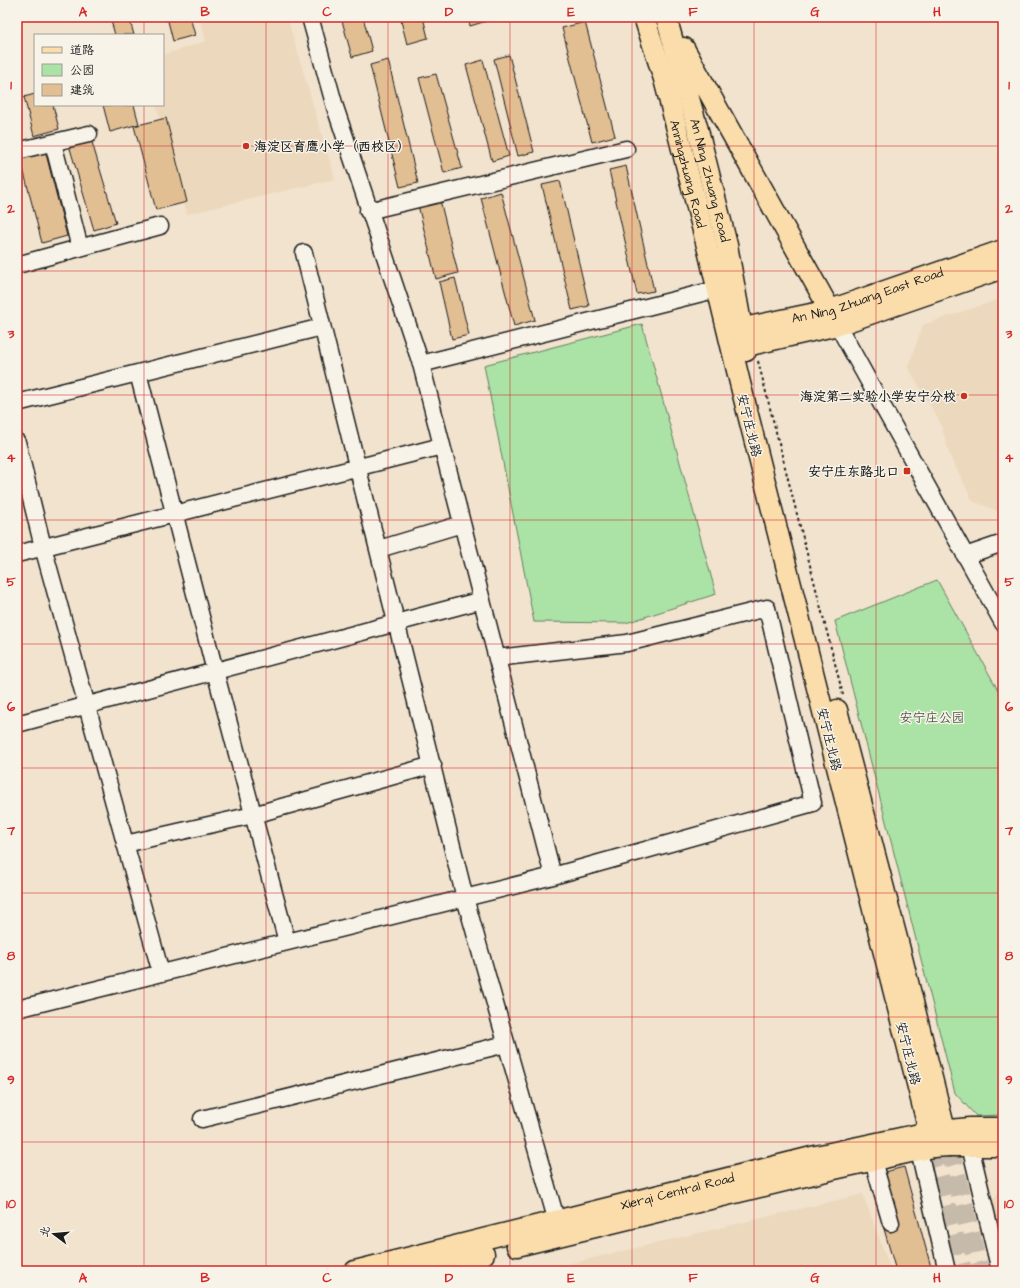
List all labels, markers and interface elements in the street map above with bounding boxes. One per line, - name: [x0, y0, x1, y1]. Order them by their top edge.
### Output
- text: A: [79, 3, 88, 21]
- text: B: [200, 3, 210, 21]
- text: C: [322, 3, 332, 21]
- text: D: [445, 3, 454, 21]
- text: E: [567, 3, 575, 21]
- text: F: [688, 3, 698, 21]
- text: G: [810, 3, 820, 21]
- text: H: [933, 3, 941, 21]
- legend: [34, 34, 164, 106]
- text: 道路: [70, 42, 94, 59]
- text: 公园: [70, 62, 94, 79]
- text: 1: [10, 76, 12, 94]
- text: 1: [1008, 76, 1010, 94]
- text: 建筑: [70, 82, 94, 99]
- street label: An Ning Zhuang Road: [685, 116, 734, 244]
- street label: Anningzhuang Road: [665, 118, 710, 230]
- place label: 海淀区育鹰小学（西校区）: [254, 138, 410, 156]
- marker: 海淀区育鹰小学（西校区）: [241, 141, 251, 151]
- text: 2: [6, 200, 15, 218]
- text: 2: [1004, 200, 1013, 218]
- street label: An Ning Zhuang East Road: [790, 263, 946, 328]
- text: 3: [7, 325, 15, 343]
- text: 3: [1005, 325, 1013, 343]
- place label: 海淀第二实验小学安宁分校: [800, 388, 956, 406]
- marker: 海淀第二实验小学安宁分校: [959, 391, 969, 401]
- street label: 安宁庄北路: [732, 392, 766, 459]
- text: 4: [7, 449, 16, 467]
- text: 4: [1005, 449, 1014, 467]
- place label: 安宁庄东路北口: [808, 463, 899, 481]
- marker: 安宁庄东路北口: [902, 466, 912, 476]
- text: 5: [6, 573, 16, 591]
- text: 5: [1004, 573, 1014, 591]
- text: 6: [7, 698, 16, 716]
- text: 6: [1005, 698, 1014, 716]
- street label: 安宁庄北路: [812, 706, 846, 773]
- park label: 安宁庄公园: [899, 709, 965, 727]
- text: 7: [6, 822, 16, 840]
- text: 7: [1004, 822, 1014, 840]
- text: 8: [7, 947, 16, 965]
- text: 8: [1005, 947, 1014, 965]
- street label: 安宁庄北路: [891, 1020, 925, 1087]
- text: 9: [7, 1071, 15, 1089]
- text: 9: [1005, 1071, 1013, 1089]
- street label: Xierqi Central Road: [618, 1169, 737, 1214]
- text: 10: [6, 1195, 17, 1213]
- text: 10: [1004, 1195, 1015, 1213]
- north arrow: [34, 1214, 74, 1254]
- text: 北: [36, 1224, 54, 1239]
- text: A: [79, 1269, 88, 1287]
- text: B: [200, 1269, 210, 1287]
- text: C: [322, 1269, 332, 1287]
- text: D: [445, 1269, 454, 1287]
- text: E: [567, 1269, 575, 1287]
- text: F: [688, 1269, 698, 1287]
- text: G: [810, 1269, 820, 1287]
- text: H: [933, 1269, 941, 1287]

